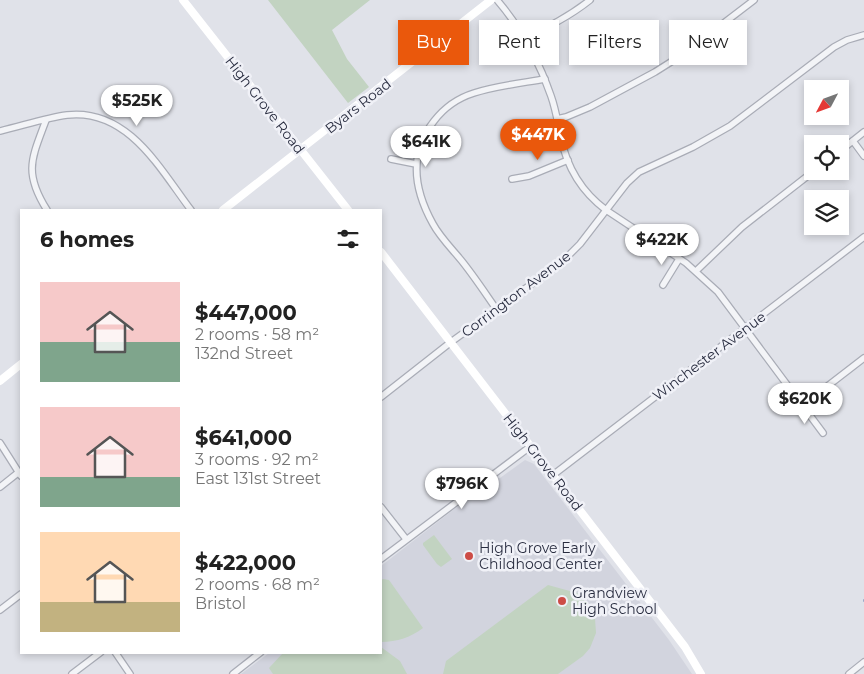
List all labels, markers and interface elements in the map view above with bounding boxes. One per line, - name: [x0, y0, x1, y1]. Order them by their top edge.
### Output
- chip: Buy: [398, 20, 469, 65]
- chip: Rent: [479, 20, 559, 65]
- chip: Filters: [569, 20, 659, 65]
- chip: New: [669, 20, 747, 65]
- street label: High Grove Road: [221, 53, 309, 157]
- street label: Byars Road: [321, 75, 395, 137]
- north arrow: [804, 80, 849, 125]
- map controls: [804, 80, 849, 235]
- pin: $525K: [102, 84, 172, 127]
- text: $525K: [112, 91, 162, 110]
- pin: $447K: [503, 119, 573, 161]
- text: $447K: [511, 125, 565, 144]
- pin: $641K: [391, 126, 461, 168]
- text: $641K: [401, 132, 451, 151]
- button: locate: [804, 135, 849, 180]
- button: layers: [804, 190, 849, 235]
- pin: $422K: [627, 224, 697, 266]
- icon: filters: [334, 225, 362, 253]
- text: 6 homes: [40, 227, 134, 252]
- text: $422K: [636, 230, 688, 249]
- street label: Corrington Avenue: [458, 247, 574, 341]
- text: $447,000: [195, 300, 297, 325]
- icon: home: [80, 302, 140, 362]
- street label: Winchester Avenue: [649, 308, 769, 404]
- text: 2 rooms · 58 m²: [195, 325, 319, 344]
- text: 132nd Street: [195, 344, 293, 363]
- pin: $620K: [770, 382, 840, 425]
- text: $620K: [779, 389, 831, 408]
- street label: High Grove Road: [499, 410, 587, 514]
- text: $641,000: [195, 425, 292, 450]
- icon: home: [80, 427, 140, 487]
- text: 3 rooms · 92 m²: [195, 450, 319, 469]
- pin: $796K: [427, 468, 497, 510]
- text: East 131st Street: [195, 469, 321, 488]
- text: $796K: [436, 474, 488, 493]
- place label: High Grove Early Childhood Center: [479, 539, 603, 573]
- text: $422,000: [195, 550, 296, 575]
- marker: High Grove Early Childhood Center: [463, 550, 475, 562]
- icon: home: [80, 552, 140, 612]
- text: 2 rooms · 68 m²: [195, 575, 320, 594]
- place label: Grandview High School: [572, 584, 657, 618]
- text: Bristol: [195, 594, 246, 613]
- marker: Grandview High School: [556, 595, 568, 607]

